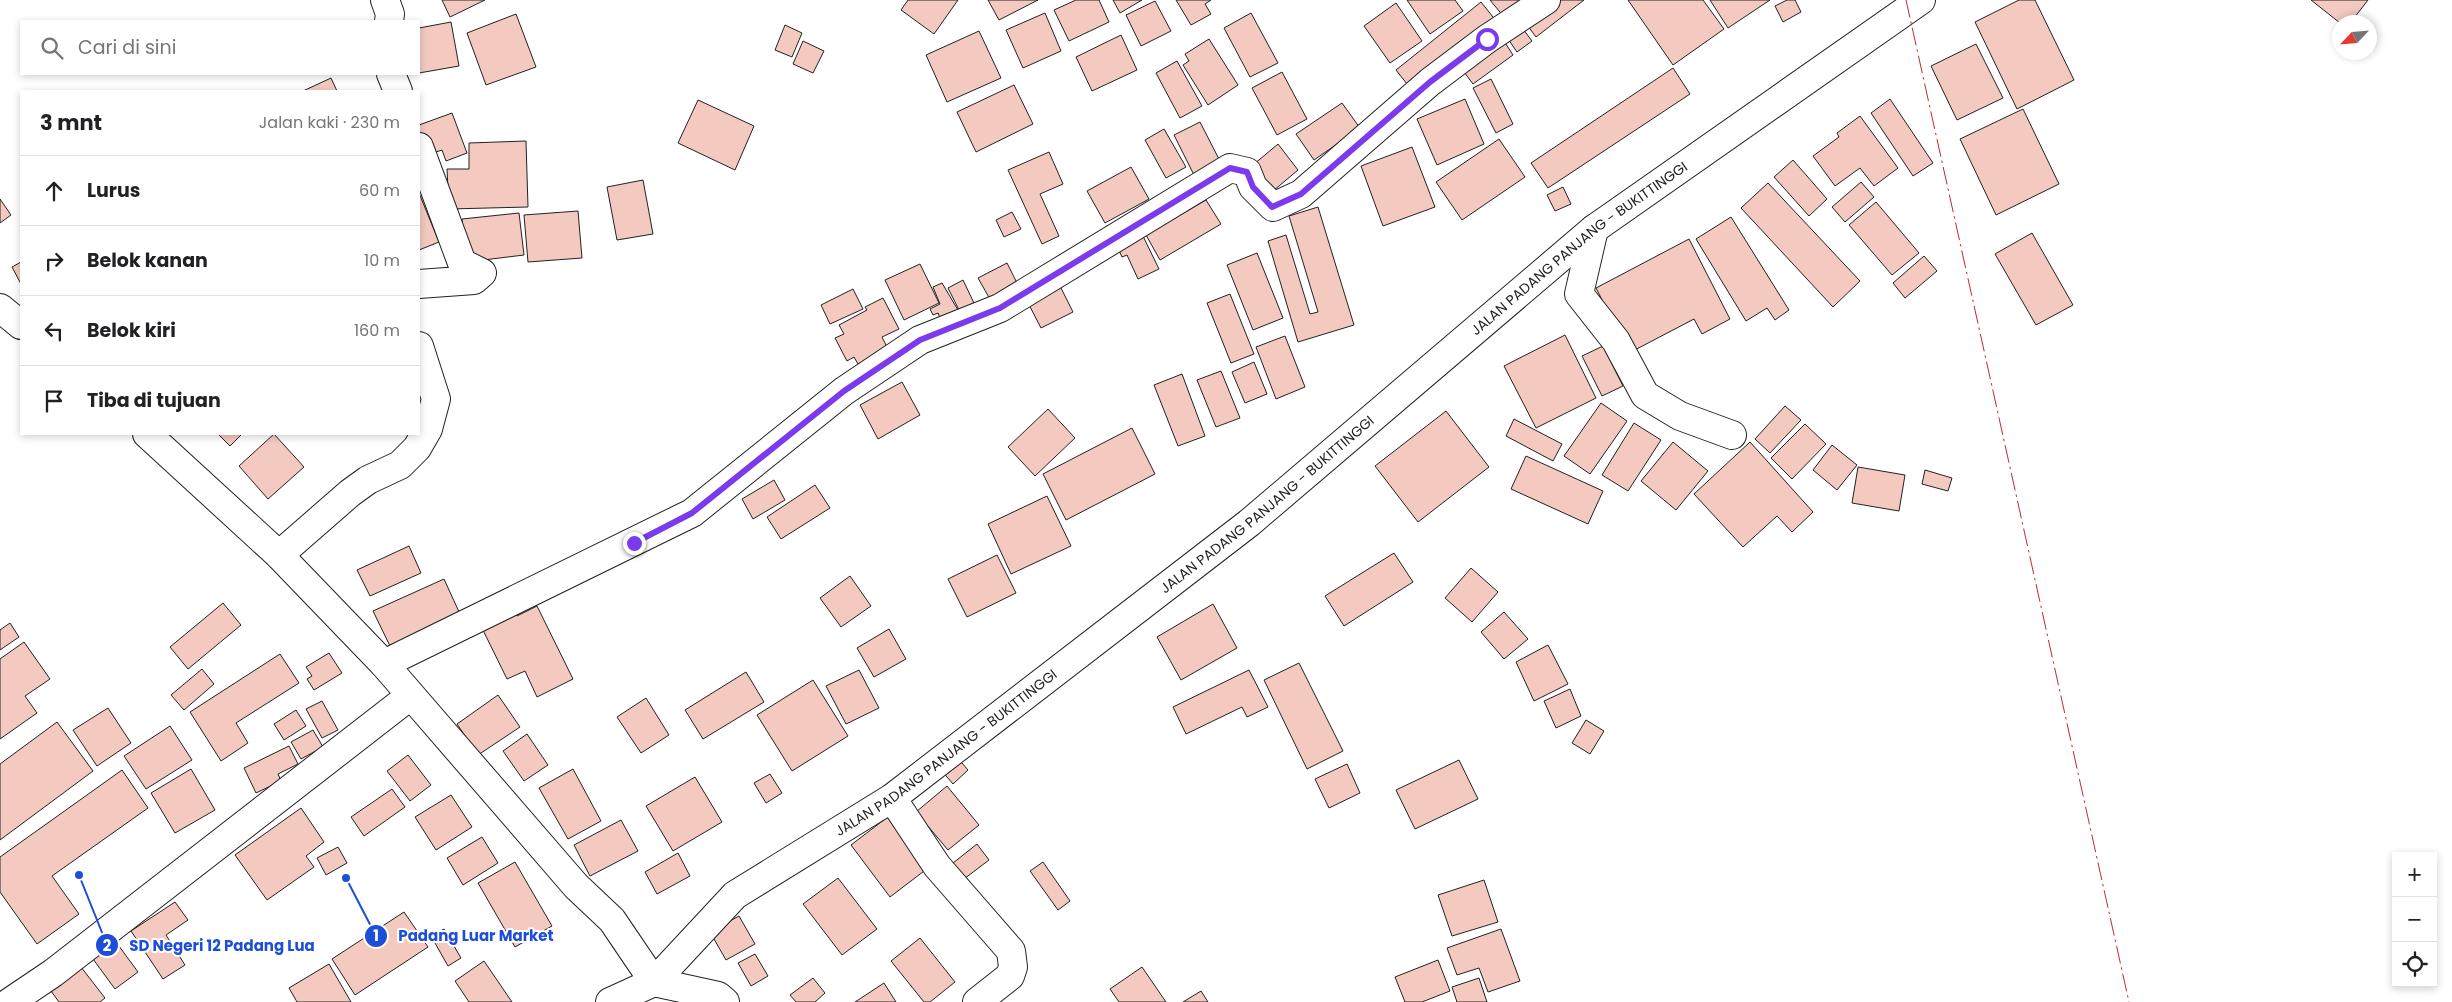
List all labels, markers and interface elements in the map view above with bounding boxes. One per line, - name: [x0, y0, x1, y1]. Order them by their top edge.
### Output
- north arrow: [2332, 15, 2377, 60]
- search box: [20, 20, 420, 75]
- route start: [1476, 28, 1499, 51]
- icon: search: [38, 34, 66, 62]
- text: Cari di sini: [78, 34, 176, 61]
- text: 3 mnt: [40, 108, 102, 137]
- text: Jalan kaki · 230 m: [259, 111, 400, 134]
- street label: JALAN PADANG PANJANG - BUKITTINGGI: [1466, 157, 1691, 340]
- icon: ahead: [40, 177, 68, 205]
- text: Lurus: [87, 177, 140, 204]
- text: 60 m: [359, 179, 400, 202]
- icon: right: [40, 247, 68, 275]
- text: Belok kanan: [87, 247, 208, 274]
- text: 10 m: [364, 249, 400, 272]
- icon: left: [40, 317, 68, 345]
- text: Belok kiri: [87, 317, 176, 344]
- text: 160 m: [354, 319, 400, 342]
- icon: arrive: [40, 387, 68, 415]
- text: Tiba di tujuan: [87, 387, 221, 414]
- street label: JALAN PADANG PANJANG - BUKITTINGGI: [1156, 411, 1378, 598]
- route end: [623, 532, 646, 555]
- street label: JALAN PADANG PANJANG - BUKITTINGGI: [831, 664, 1061, 841]
- map controls: [2392, 852, 2437, 987]
- button: +: [2392, 852, 2437, 897]
- button: −: [2392, 897, 2437, 942]
- callout: Padang Luar Market: [363, 921, 564, 951]
- text: 1: [373, 925, 379, 946]
- text: Padang Luar Market: [398, 925, 554, 946]
- callout: SD Negeri 12 Padang Lua: [94, 930, 325, 960]
- text: 2: [103, 935, 112, 956]
- text: SD Negeri 12 Padang Lua: [129, 935, 315, 956]
- button: locate: [2392, 942, 2437, 987]

